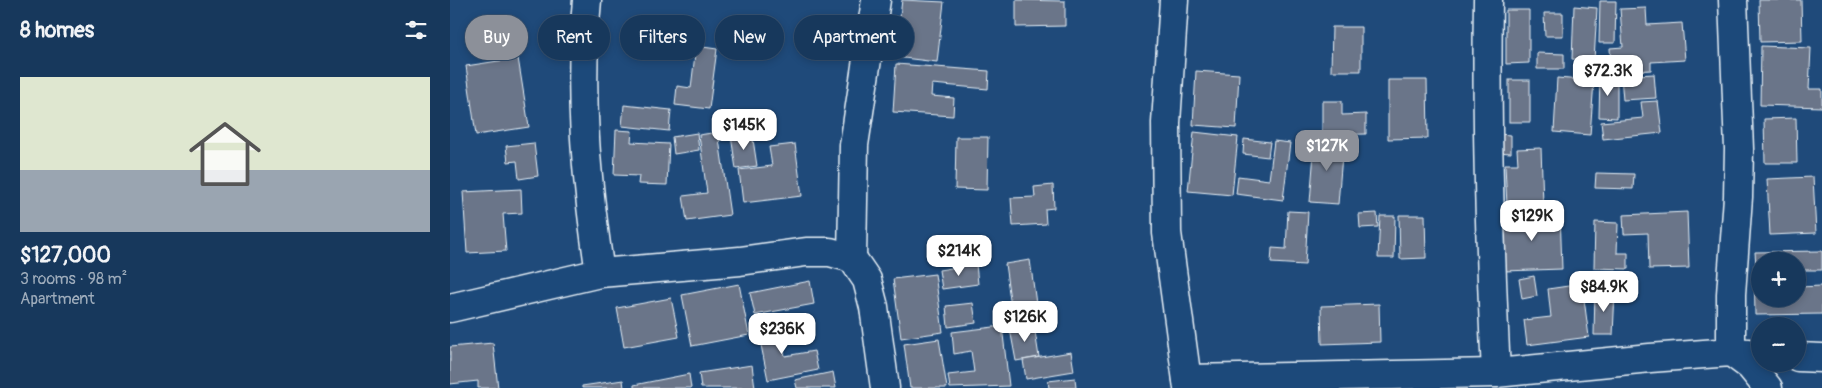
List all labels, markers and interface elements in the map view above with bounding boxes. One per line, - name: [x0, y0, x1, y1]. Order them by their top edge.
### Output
- chip: Buy: [465, 15, 528, 60]
- chip: Rent: [538, 15, 610, 60]
- chip: Filters: [620, 15, 705, 60]
- chip: New: [715, 15, 784, 60]
- chip: Apartment: [794, 15, 914, 60]
- icon: filters: [402, 16, 430, 44]
- text: 8 homes: [20, 17, 94, 44]
- pin: $72.3K: [1567, 54, 1649, 97]
- text: $72.3K: [1584, 61, 1632, 81]
- pin: $145K: [709, 108, 779, 151]
- icon: home: [180, 109, 270, 199]
- text: $145K: [723, 115, 765, 135]
- pin: $127K: [1292, 130, 1362, 172]
- text: $127K: [1306, 136, 1348, 156]
- pin: $129K: [1497, 200, 1567, 242]
- text: $129K: [1511, 206, 1553, 226]
- pin: $214K: [924, 234, 994, 277]
- text: $214K: [938, 241, 980, 261]
- text: $127,000: [20, 242, 111, 269]
- map controls: [1751, 252, 1806, 372]
- button: +: [1751, 252, 1806, 307]
- text: 3 rooms · 98 m²: [20, 269, 127, 289]
- pin: $84.9K: [1563, 270, 1645, 313]
- text: $84.9K: [1580, 277, 1628, 297]
- text: Apartment: [20, 289, 95, 309]
- pin: $126K: [990, 300, 1060, 343]
- text: $126K: [1004, 307, 1046, 327]
- pin: $236K: [747, 312, 817, 355]
- button: −: [1751, 317, 1806, 372]
- text: $236K: [759, 319, 805, 339]

